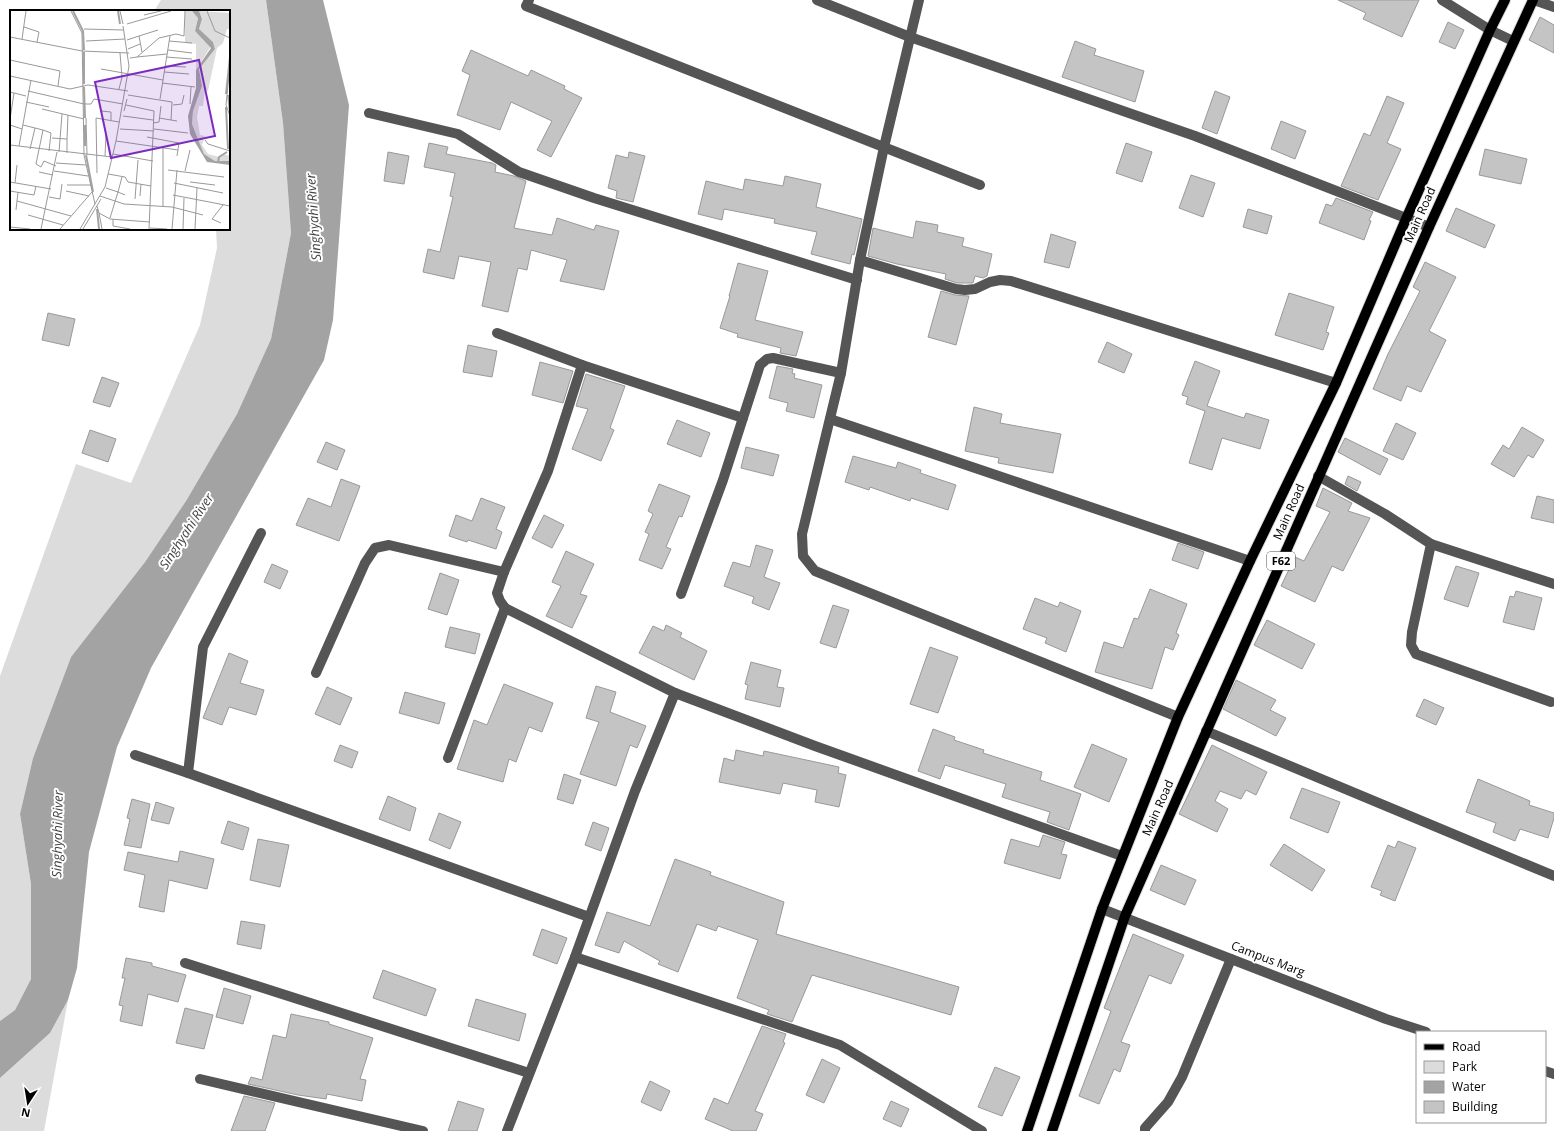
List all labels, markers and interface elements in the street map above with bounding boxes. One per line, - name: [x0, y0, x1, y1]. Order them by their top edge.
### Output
- inset map: [10, 10, 230, 230]
- water label: Singhyahi River: [301, 172, 325, 261]
- street label: Main Road: [1400, 184, 1439, 245]
- street label: Main Road: [1269, 481, 1308, 542]
- water label: Singhyahi River: [155, 489, 218, 573]
- road number: F62: [1267, 552, 1295, 570]
- street label: Main Road: [1138, 777, 1177, 838]
- water label: Singhyahi River: [47, 789, 67, 878]
- street label: Campus Marg: [1229, 937, 1308, 981]
- legend: [1416, 1031, 1546, 1123]
- text: Road: [1452, 1038, 1481, 1055]
- text: Park: [1452, 1058, 1478, 1075]
- text: Water: [1452, 1078, 1486, 1095]
- north arrow: [8, 1083, 48, 1123]
- text: Building: [1452, 1098, 1498, 1115]
- text: N: [20, 1105, 32, 1122]

